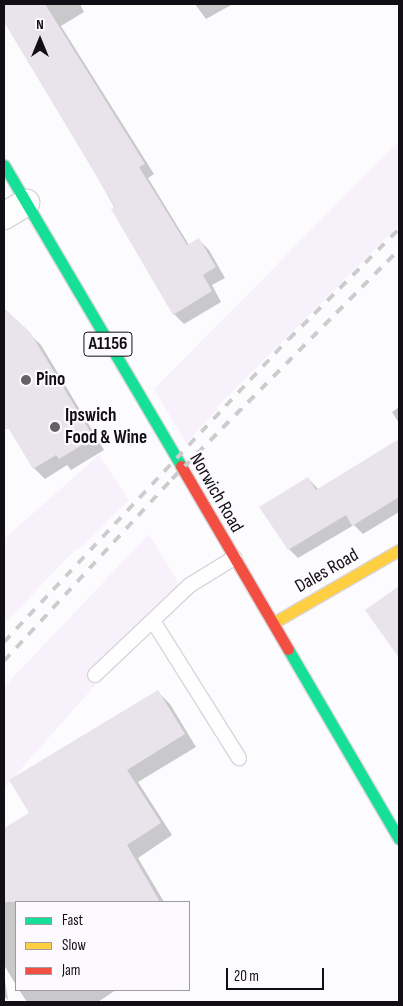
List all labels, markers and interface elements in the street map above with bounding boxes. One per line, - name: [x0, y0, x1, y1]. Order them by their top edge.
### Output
- north arrow: [15, 15, 65, 65]
- text: N: [36, 16, 44, 33]
- road number: A1156: [83, 328, 133, 359]
- place label: Pino: [36, 369, 65, 391]
- marker: Pino: [20, 374, 32, 386]
- place label: Ipswich Food & Wine: [65, 405, 147, 449]
- marker: Ipswich Food & Wine: [49, 421, 61, 433]
- street label: Norwich Road: [184, 449, 248, 537]
- street label: Dales Road: [291, 544, 363, 598]
- legend: [15, 901, 190, 991]
- text: Fast: [62, 911, 83, 930]
- text: Slow: [62, 936, 86, 955]
- scale bar: [228, 958, 326, 990]
- text: Jam: [62, 961, 80, 980]
- text: 20 m: [234, 967, 259, 986]

